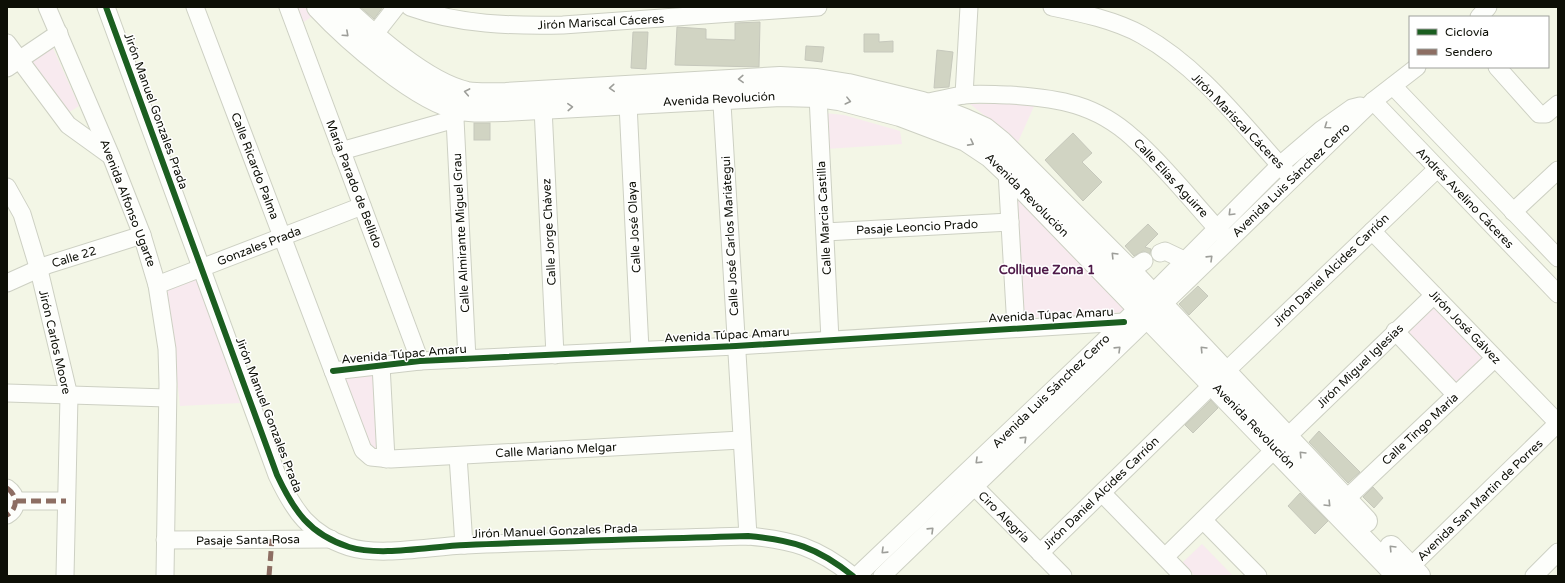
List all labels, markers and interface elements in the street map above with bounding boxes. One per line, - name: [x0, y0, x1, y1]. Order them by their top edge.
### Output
- street label: Jirón Mariscal Cáceres: [537, 12, 665, 32]
- legend: [1409, 16, 1549, 68]
- text: Ciclovía: [1445, 25, 1489, 39]
- one-way arrow: [341, 29, 349, 37]
- street label: Jirón Manuel Gonzales Prada: [121, 31, 191, 191]
- text: Sendero: [1445, 45, 1493, 59]
- street label: Jirón Mariscal Cáceres: [1189, 71, 1287, 172]
- one-way arrow: [738, 75, 744, 83]
- one-way arrow: [609, 83, 615, 92]
- one-way arrow: [464, 88, 471, 97]
- street label: Avenida Revolución: [662, 89, 776, 109]
- one-way arrow: [845, 97, 851, 105]
- one-way arrow: [567, 102, 573, 111]
- street label: Calle Ricardo Palma: [228, 111, 282, 221]
- street label: María Parado de Bellido: [323, 118, 385, 250]
- street label: Avenida Luis Sánchez Cerro: [1229, 120, 1353, 240]
- one-way arrow: [1324, 121, 1331, 128]
- street label: Calle Elías Aguirre: [1131, 136, 1211, 220]
- street label: Avenida Alfonso Ugarte: [97, 137, 159, 269]
- one-way arrow: [967, 138, 974, 146]
- street label: Andrés Avelino Cáceres: [1413, 145, 1517, 251]
- street label: Avenida Revolución: [982, 150, 1072, 240]
- street label: Calle Almirante Miguel Grau: [450, 153, 472, 313]
- street label: Calle José Carlos Mariátegui: [719, 156, 741, 316]
- street label: Calle Marcia Castilla: [814, 161, 834, 275]
- street label: Calle Jorge Chávez: [539, 178, 559, 286]
- street label: Calle José Olaya: [625, 181, 643, 273]
- one-way arrow: [1228, 208, 1236, 216]
- street label: Jirón Daniel Alcides Carrión: [1270, 211, 1392, 329]
- street label: Pasaje Leoncio Prado: [856, 217, 978, 237]
- street label: Gonzales Prada: [215, 224, 303, 268]
- street label: Calle 22: [50, 244, 98, 270]
- one-way arrow: [1111, 252, 1119, 260]
- one-way arrow: [1205, 255, 1213, 263]
- district label: Collique Zona 1: [999, 262, 1095, 278]
- street label: Jirón José Gálvez: [1426, 287, 1504, 367]
- street label: Jirón Carlos Moore: [36, 288, 74, 396]
- street label: Avenida Túpac Amaru: [988, 305, 1114, 325]
- street label: Jirón Miguel Iglesias: [1314, 321, 1406, 411]
- street label: Avenida Túpac Amaru: [664, 325, 790, 345]
- street label: Avenida Luis Sánchez Cerro: [989, 331, 1113, 451]
- street label: Jirón Manuel Gonzales Prada: [233, 335, 305, 495]
- street label: Avenida Túpac Amaru: [341, 342, 467, 366]
- one-way arrow: [1113, 346, 1121, 354]
- one-way arrow: [1201, 346, 1208, 354]
- street label: Avenida Revolución: [1210, 381, 1298, 471]
- street label: Calle Tingo María: [1379, 390, 1461, 468]
- street label: Jirón Daniel Alcides Carrión: [1040, 434, 1162, 552]
- street label: Avenida San Martin de Porres: [1414, 436, 1546, 564]
- one-way arrow: [1019, 437, 1027, 444]
- street label: Calle Mariano Melgar: [495, 440, 617, 460]
- one-way arrow: [1299, 451, 1307, 459]
- one-way arrow: [975, 456, 983, 464]
- street label: Ciro Alegría: [975, 488, 1033, 546]
- one-way arrow: [1323, 499, 1331, 507]
- street label: Jirón Manuel Gonzales Prada: [472, 521, 638, 541]
- one-way arrow: [926, 527, 934, 534]
- street label: Pasaje Santa Rosa: [196, 532, 300, 548]
- one-way arrow: [1389, 545, 1397, 553]
- one-way arrow: [881, 546, 889, 553]

